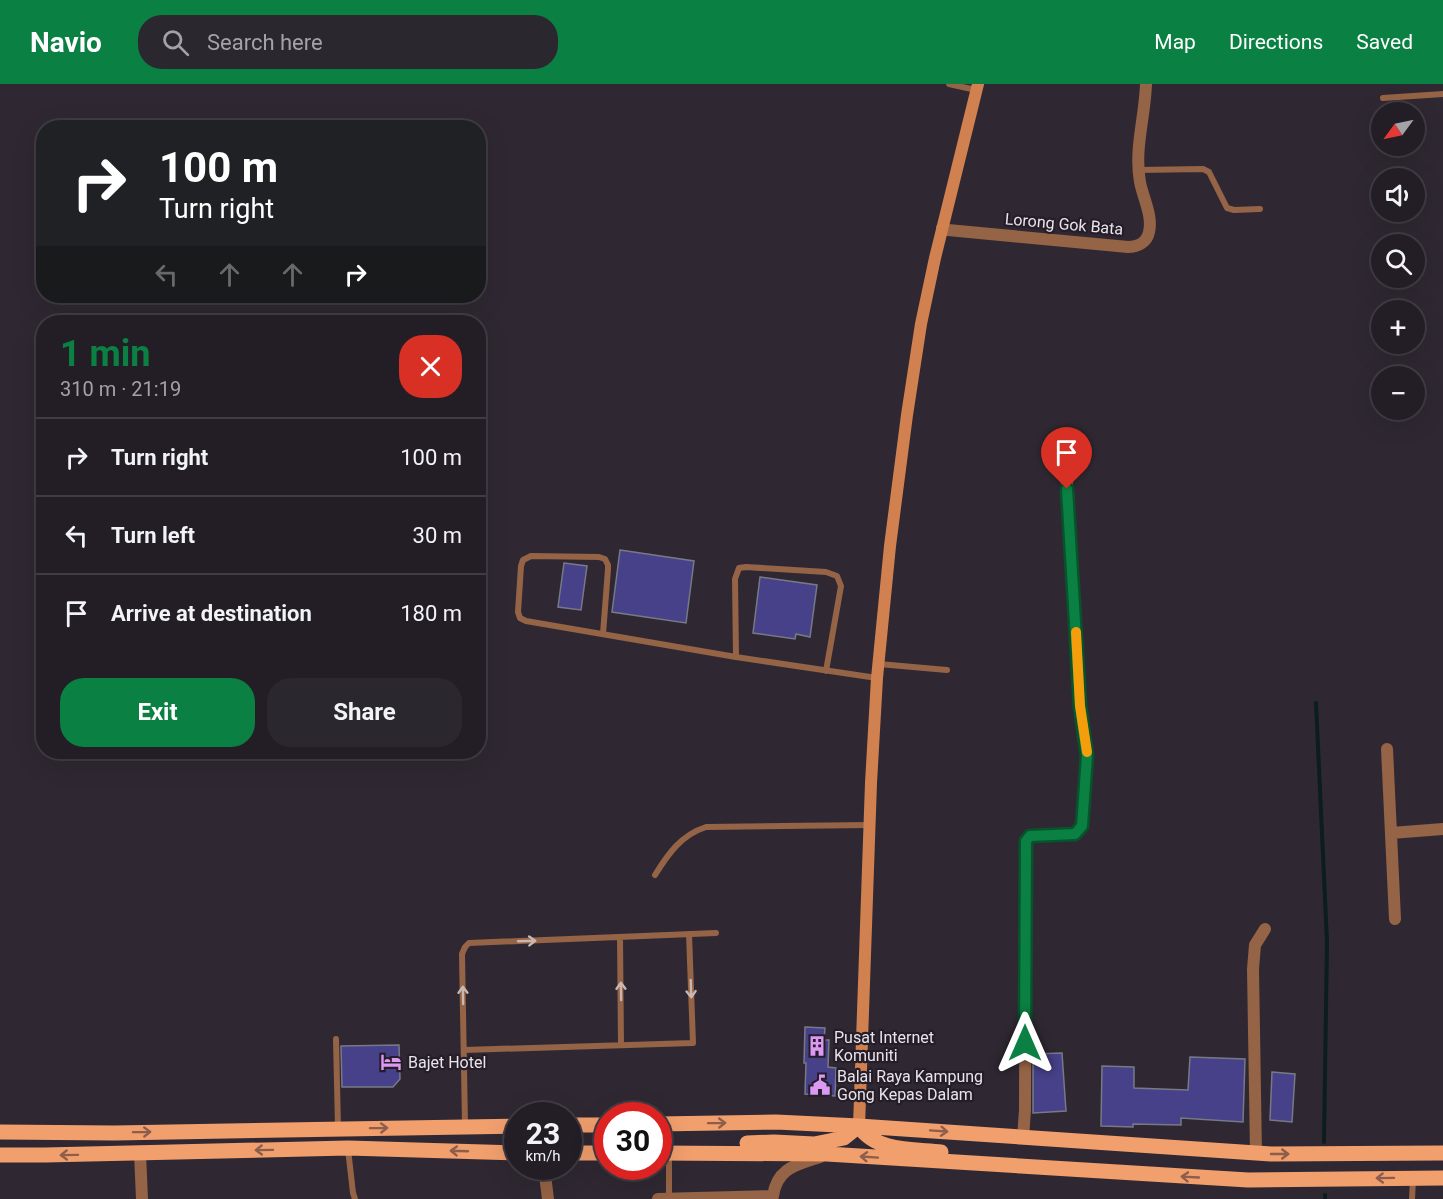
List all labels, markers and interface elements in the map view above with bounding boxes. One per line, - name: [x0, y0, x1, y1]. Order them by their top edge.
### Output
- search box: [138, 15, 558, 69]
- text: Navio: [30, 26, 102, 59]
- icon: search: [159, 26, 192, 59]
- text: Search here: [207, 30, 323, 55]
- text: Map: [1154, 30, 1196, 54]
- text: Directions: [1229, 30, 1323, 54]
- text: Saved: [1356, 30, 1413, 54]
- north arrow: [1371, 102, 1425, 156]
- map controls: [1371, 102, 1425, 420]
- text: 100 m: [159, 143, 278, 192]
- icon: right: [60, 144, 138, 222]
- button: sound: [1371, 168, 1425, 222]
- text: Turn right: [159, 193, 274, 225]
- street label: Lorong Gok Bata: [1004, 209, 1124, 239]
- button: search: [1371, 234, 1425, 288]
- icon: left: [150, 258, 183, 291]
- icon: ahead: [213, 258, 246, 291]
- icon: ahead: [276, 258, 309, 291]
- icon: right: [339, 258, 372, 291]
- button: +: [1371, 300, 1425, 354]
- text: 1 min: [60, 333, 151, 375]
- button: close: [399, 335, 462, 398]
- button: −: [1371, 366, 1425, 420]
- text: 310 m · 21:19: [60, 377, 181, 401]
- pin: [1041, 427, 1092, 489]
- icon: arrive: [1050, 436, 1083, 469]
- icon: right: [60, 441, 93, 474]
- text: Turn right: [111, 445, 208, 470]
- text: 100 m: [400, 445, 462, 470]
- icon: left: [60, 519, 93, 552]
- text: Turn left: [111, 523, 195, 548]
- text: 30 m: [413, 523, 462, 548]
- icon: arrive: [60, 597, 93, 630]
- text: Arrive at destination: [111, 601, 312, 626]
- text: 180 m: [400, 601, 462, 626]
- button: Exit: [60, 678, 255, 747]
- button: Share: [267, 678, 462, 747]
- one-way arrow: [516, 935, 536, 946]
- one-way arrow: [685, 978, 697, 998]
- one-way arrow: [615, 982, 626, 1002]
- one-way arrow: [457, 986, 469, 1006]
- position arrow: [993, 1011, 1057, 1075]
- place label: Pusat Internet Komuniti: [834, 1028, 934, 1065]
- building icon: Pusat Internet Komuniti: [805, 1034, 829, 1058]
- hotel icon: Bajet Hotel: [379, 1050, 403, 1074]
- place label: Bajet Hotel: [408, 1053, 486, 1072]
- place label: Balai Raya Kampung Gong Kepas Dalam: [837, 1067, 983, 1104]
- public building icon: Balai Raya Kampung Gong Kepas Dalam: [808, 1073, 832, 1097]
- speed limit sign: 30: [594, 1102, 672, 1180]
- text: 23: [526, 1116, 560, 1151]
- one-way arrow: [706, 1117, 726, 1129]
- one-way arrow: [369, 1123, 389, 1134]
- one-way arrow: [132, 1126, 152, 1138]
- one-way arrow: [928, 1126, 948, 1137]
- one-way arrow: [255, 1144, 275, 1156]
- one-way arrow: [450, 1146, 470, 1157]
- text: km/h: [525, 1147, 561, 1165]
- one-way arrow: [1269, 1148, 1289, 1160]
- one-way arrow: [60, 1149, 80, 1160]
- one-way arrow: [860, 1151, 880, 1162]
- one-way arrow: [1180, 1171, 1200, 1182]
- one-way arrow: [1375, 1172, 1395, 1183]

